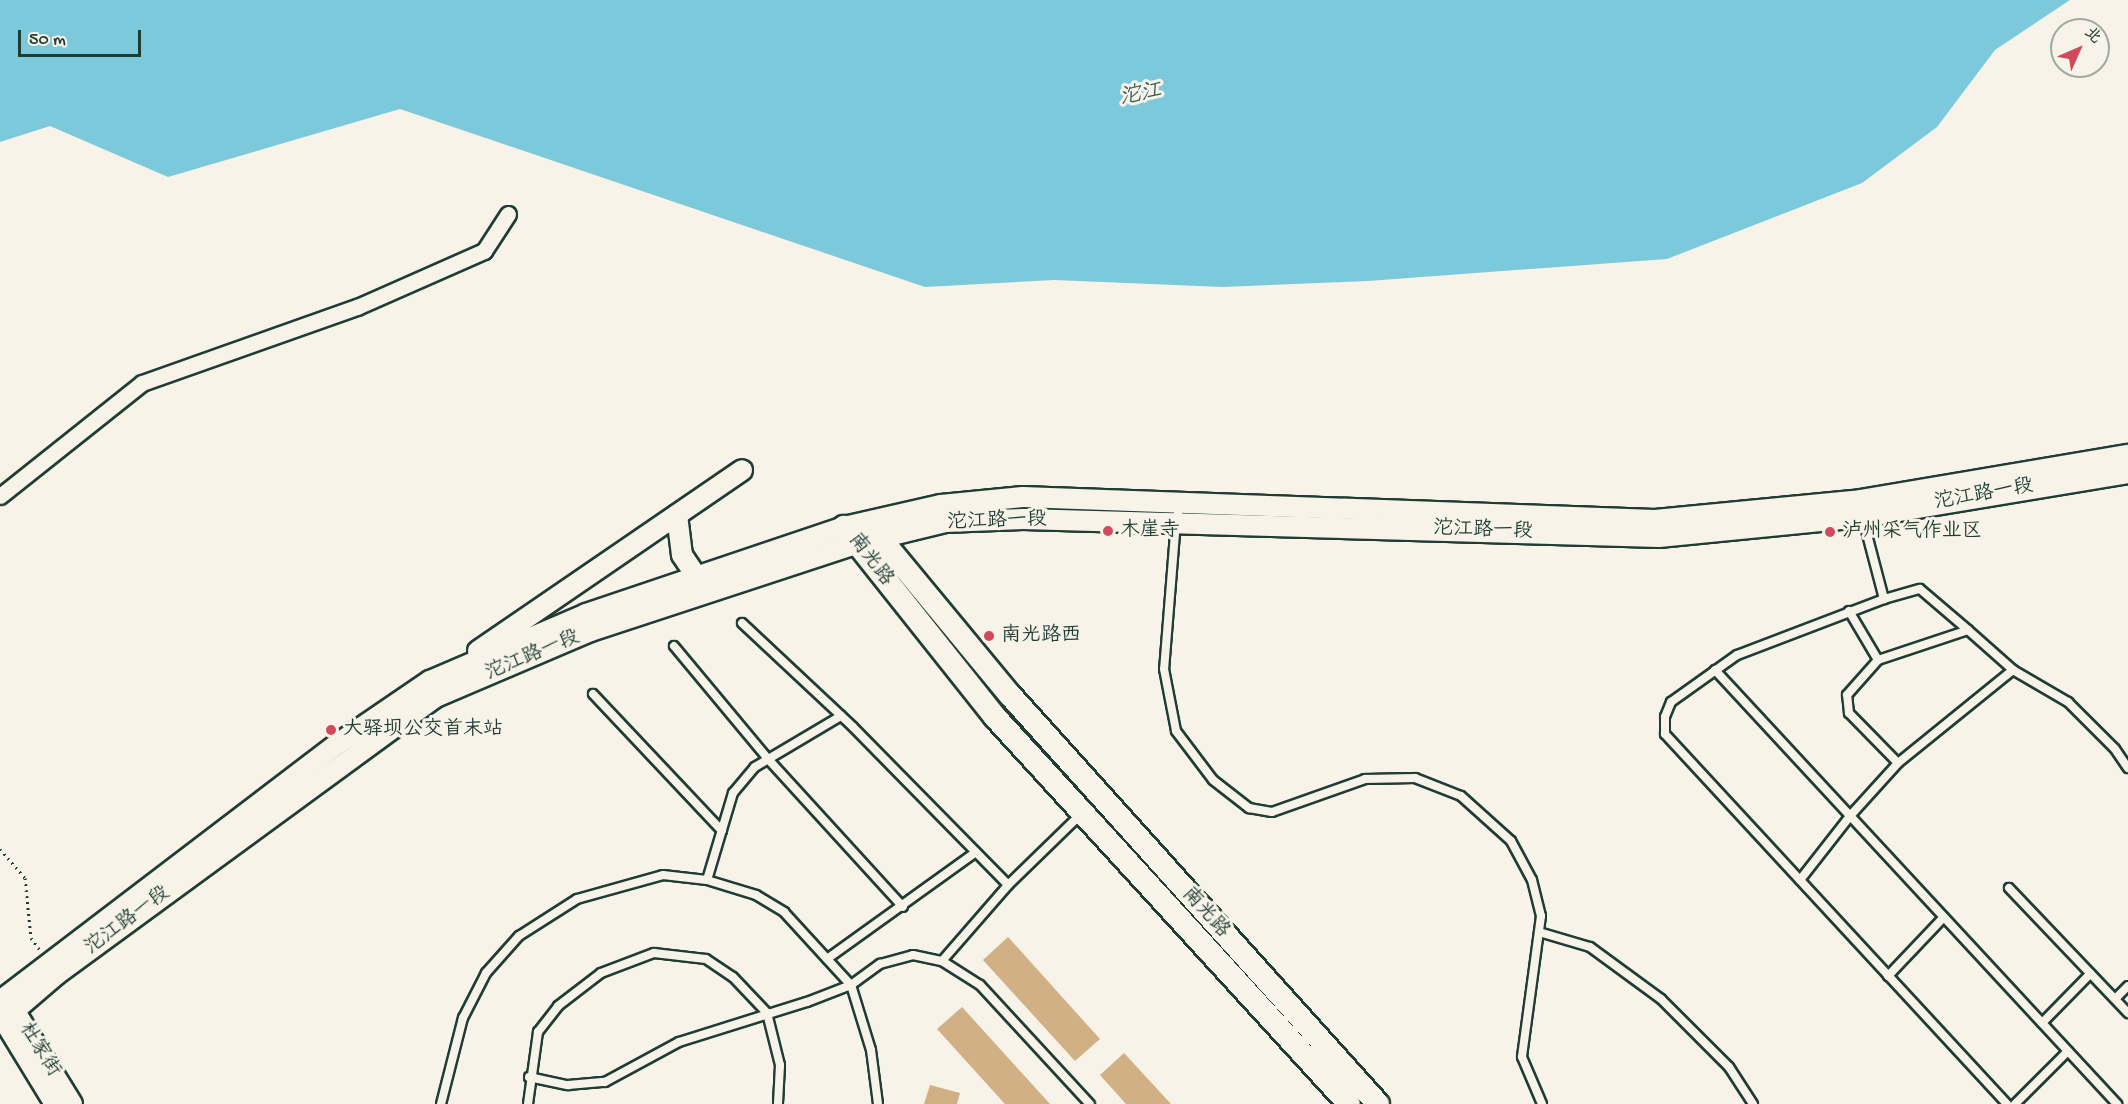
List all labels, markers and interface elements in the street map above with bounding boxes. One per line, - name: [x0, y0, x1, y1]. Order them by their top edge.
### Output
- scale bar: [21, 18, 144, 56]
- north arrow: [2050, 18, 2110, 78]
- text: 北: [2079, 24, 2104, 49]
- text: 50 m: [29, 30, 66, 51]
- water label: 沱江: [1118, 80, 1164, 112]
- street label: 沱江路一段: [1933, 474, 2035, 516]
- street label: 沱江路一段: [947, 508, 1047, 536]
- street label: 沱江路一段: [1433, 517, 1533, 545]
- place label: 木崖寺: [1120, 519, 1180, 543]
- place label: 泸州采气作业区: [1842, 520, 1982, 544]
- marker: 木崖寺: [1101, 524, 1115, 538]
- marker: 泸州采气作业区: [1823, 525, 1837, 539]
- street label: 南光路: [842, 529, 898, 591]
- place label: 南光路西: [1001, 624, 1081, 648]
- street label: 沱江路一段: [482, 625, 584, 687]
- marker: 南光路西: [982, 629, 996, 643]
- place label: 大驿坝公交首末站: [343, 718, 503, 742]
- marker: 大驿坝公交首末站: [324, 723, 338, 737]
- street label: 沱江路一段: [81, 881, 175, 961]
- street label: 南光路: [1176, 883, 1234, 943]
- street label: 杜家街: [13, 1018, 65, 1082]

